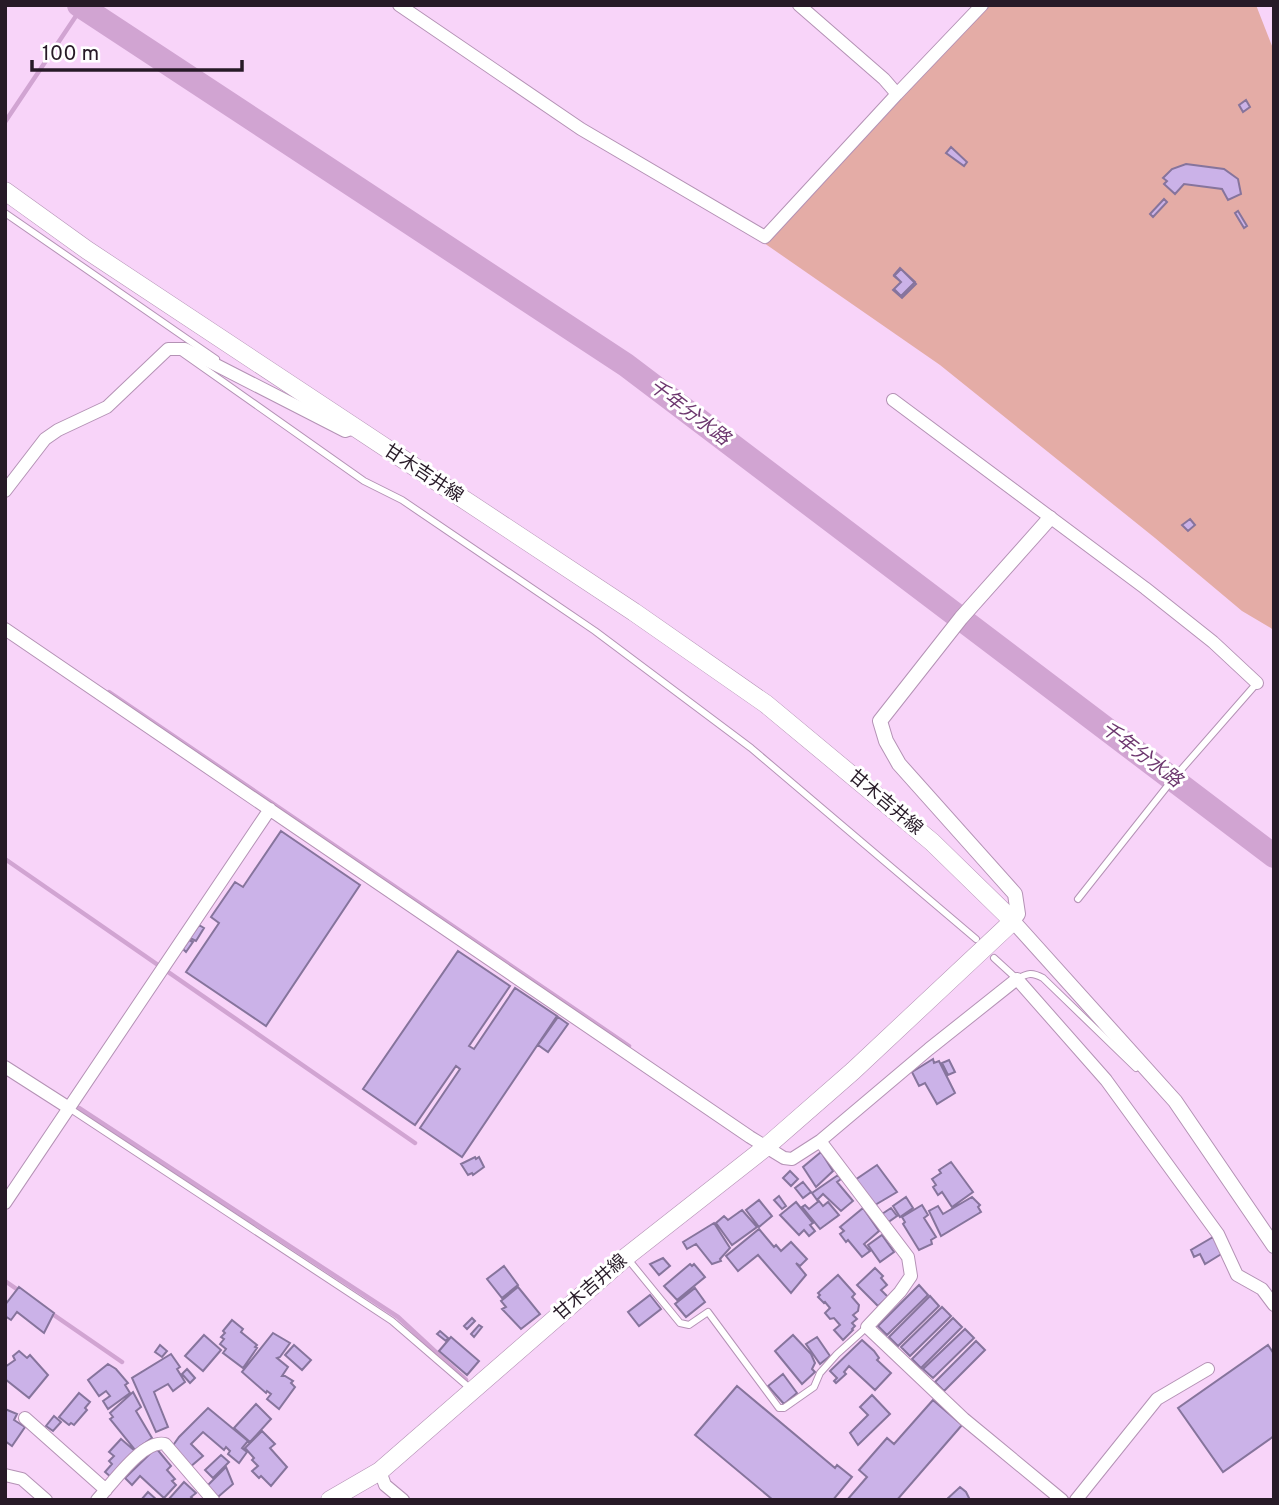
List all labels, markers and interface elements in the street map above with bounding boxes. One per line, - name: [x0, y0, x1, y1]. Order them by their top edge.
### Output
- scale bar: [32, 28, 242, 72]
- text: 100 m: [42, 41, 99, 68]
- water label: 千年分水路: [644, 375, 736, 452]
- street label: 甘木吉井線: [379, 440, 467, 508]
- water label: 千年分水路: [1096, 717, 1188, 794]
- street label: 甘木吉井線: [843, 765, 927, 841]
- street label: 甘木吉井線: [549, 1250, 633, 1326]

